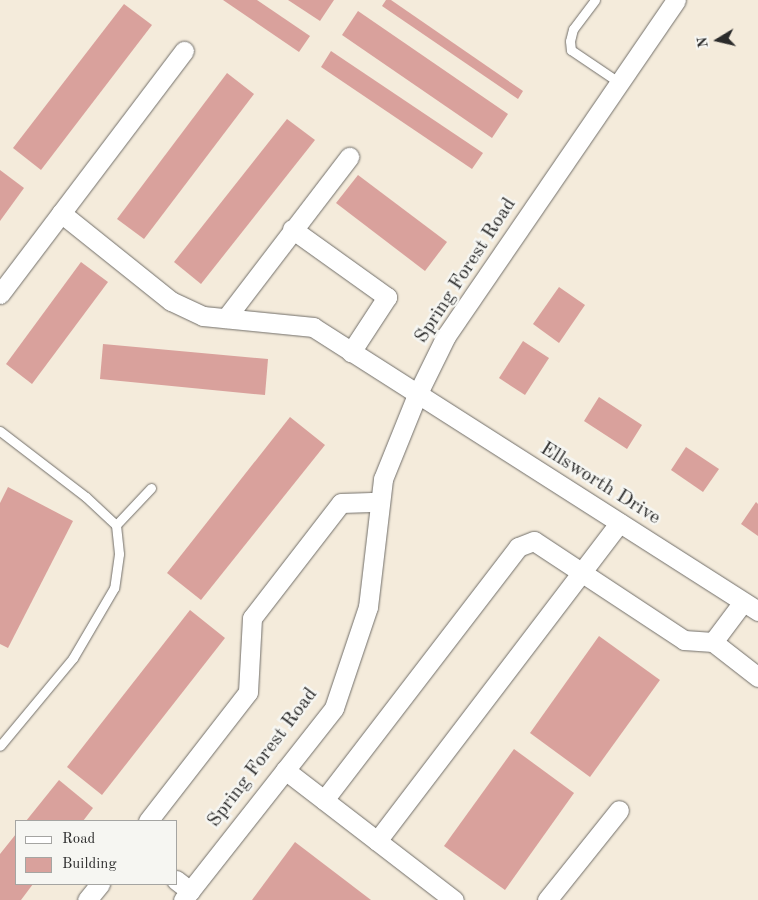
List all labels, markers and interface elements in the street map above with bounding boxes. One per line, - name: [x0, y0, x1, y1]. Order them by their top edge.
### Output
- north arrow: [693, 15, 743, 65]
- text: N: [695, 36, 711, 49]
- street label: Spring Forest Road: [410, 194, 522, 348]
- street label: Ellsworth Drive: [535, 437, 665, 531]
- street label: Spring Forest Road: [203, 683, 323, 833]
- legend: [15, 820, 178, 885]
- text: Road: [62, 832, 95, 847]
- text: Building: [62, 857, 117, 872]

